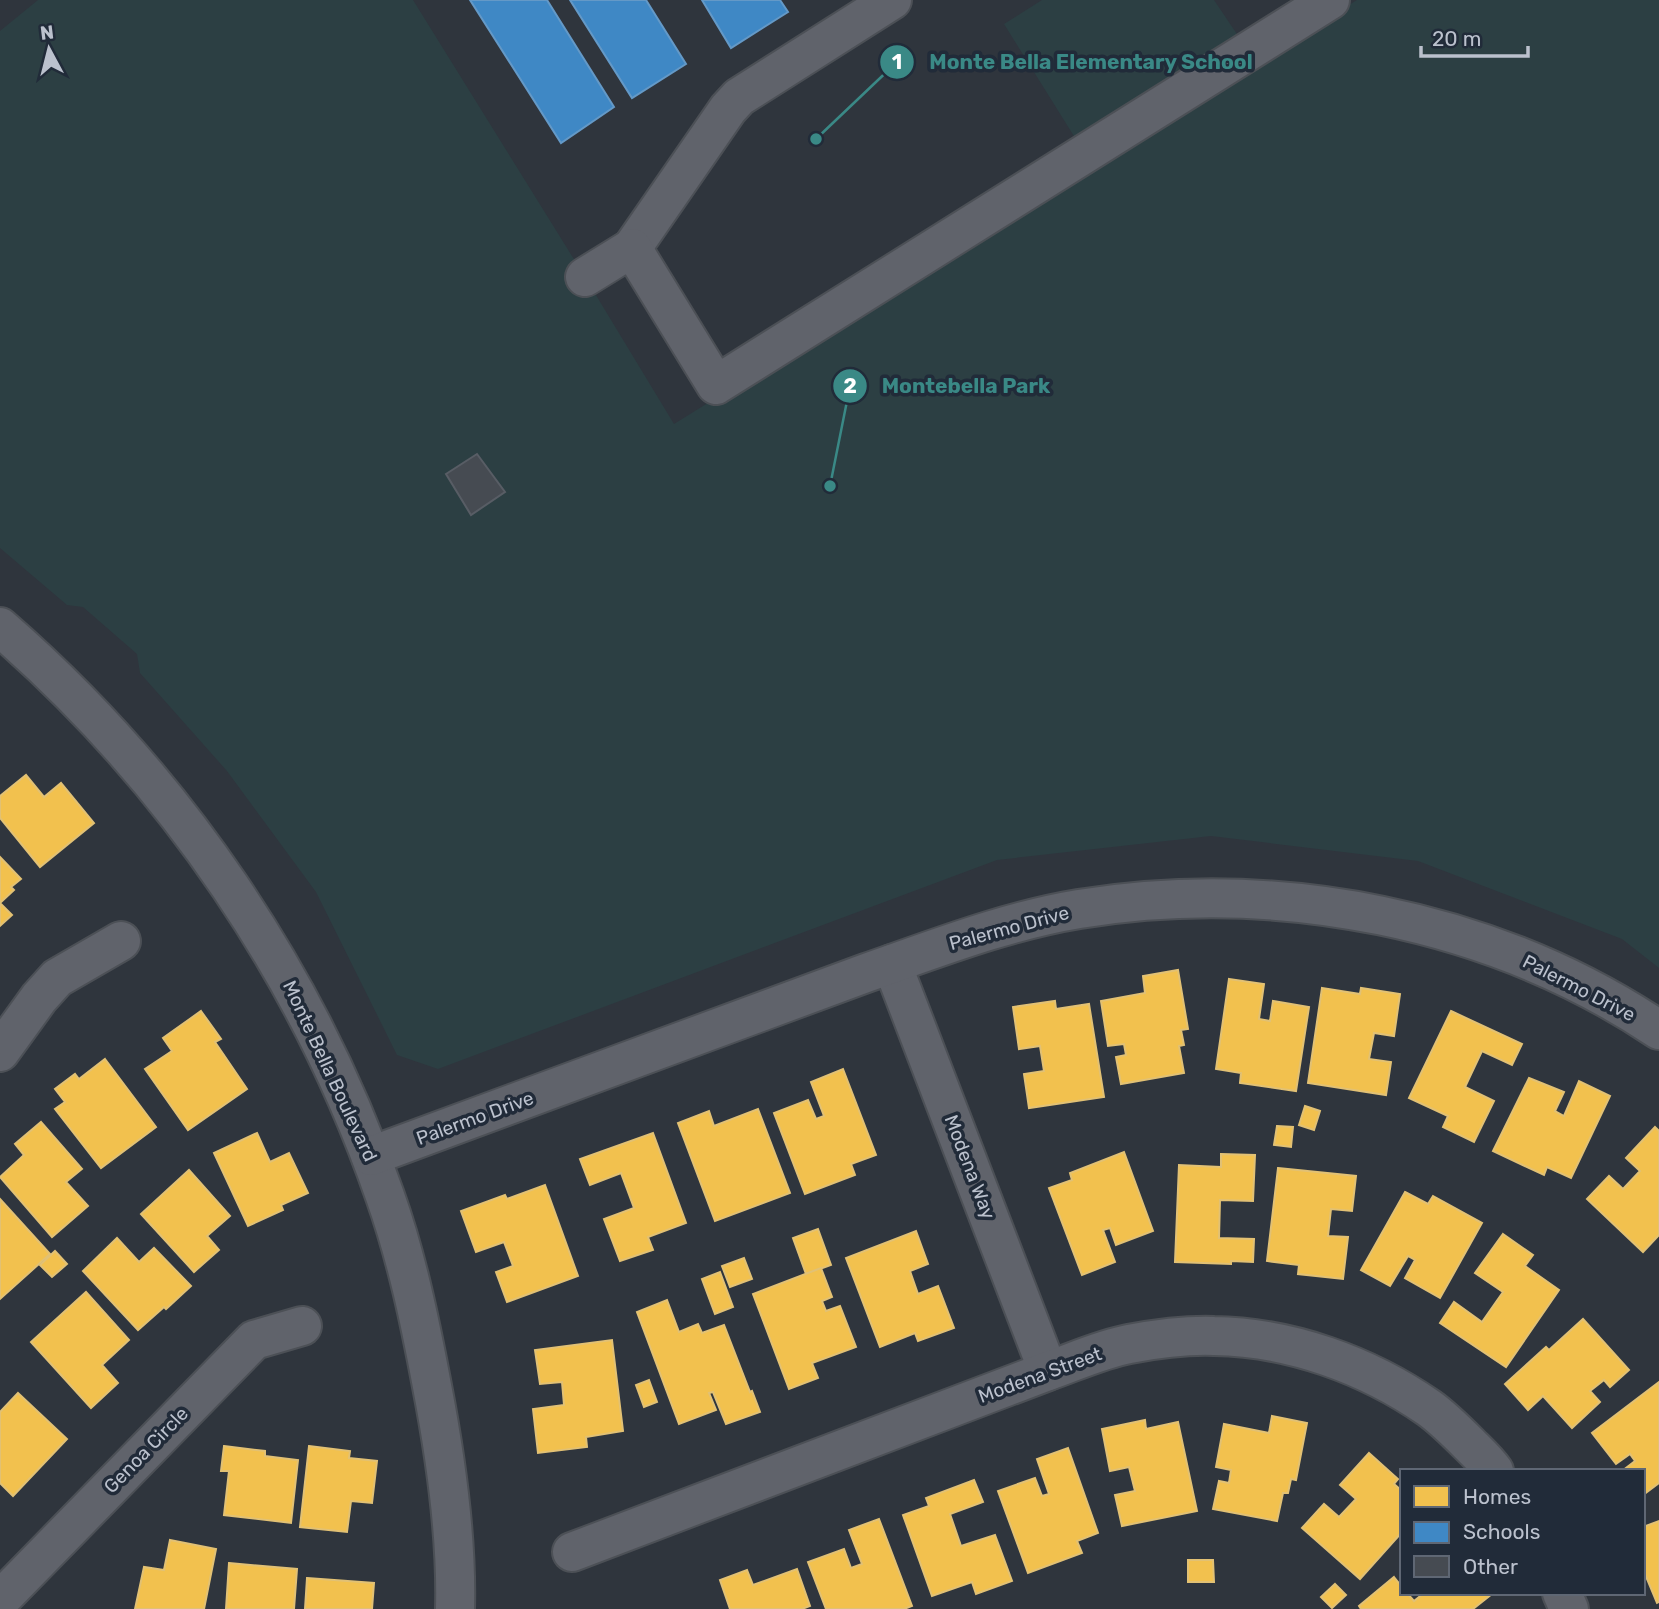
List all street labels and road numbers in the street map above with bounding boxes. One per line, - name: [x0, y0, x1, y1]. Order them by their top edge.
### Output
- street label: Palermo Drive: [947, 901, 1071, 955]
- street label: Palermo Drive: [1519, 950, 1639, 1026]
- street label: Monte Bella Boulevard: [278, 977, 382, 1165]
- street label: Palermo Drive: [413, 1086, 537, 1150]
- street label: Modena Way: [940, 1112, 1000, 1222]
- street label: Modena Street: [975, 1342, 1105, 1408]
- street label: Genoa Circle: [99, 1402, 193, 1498]

